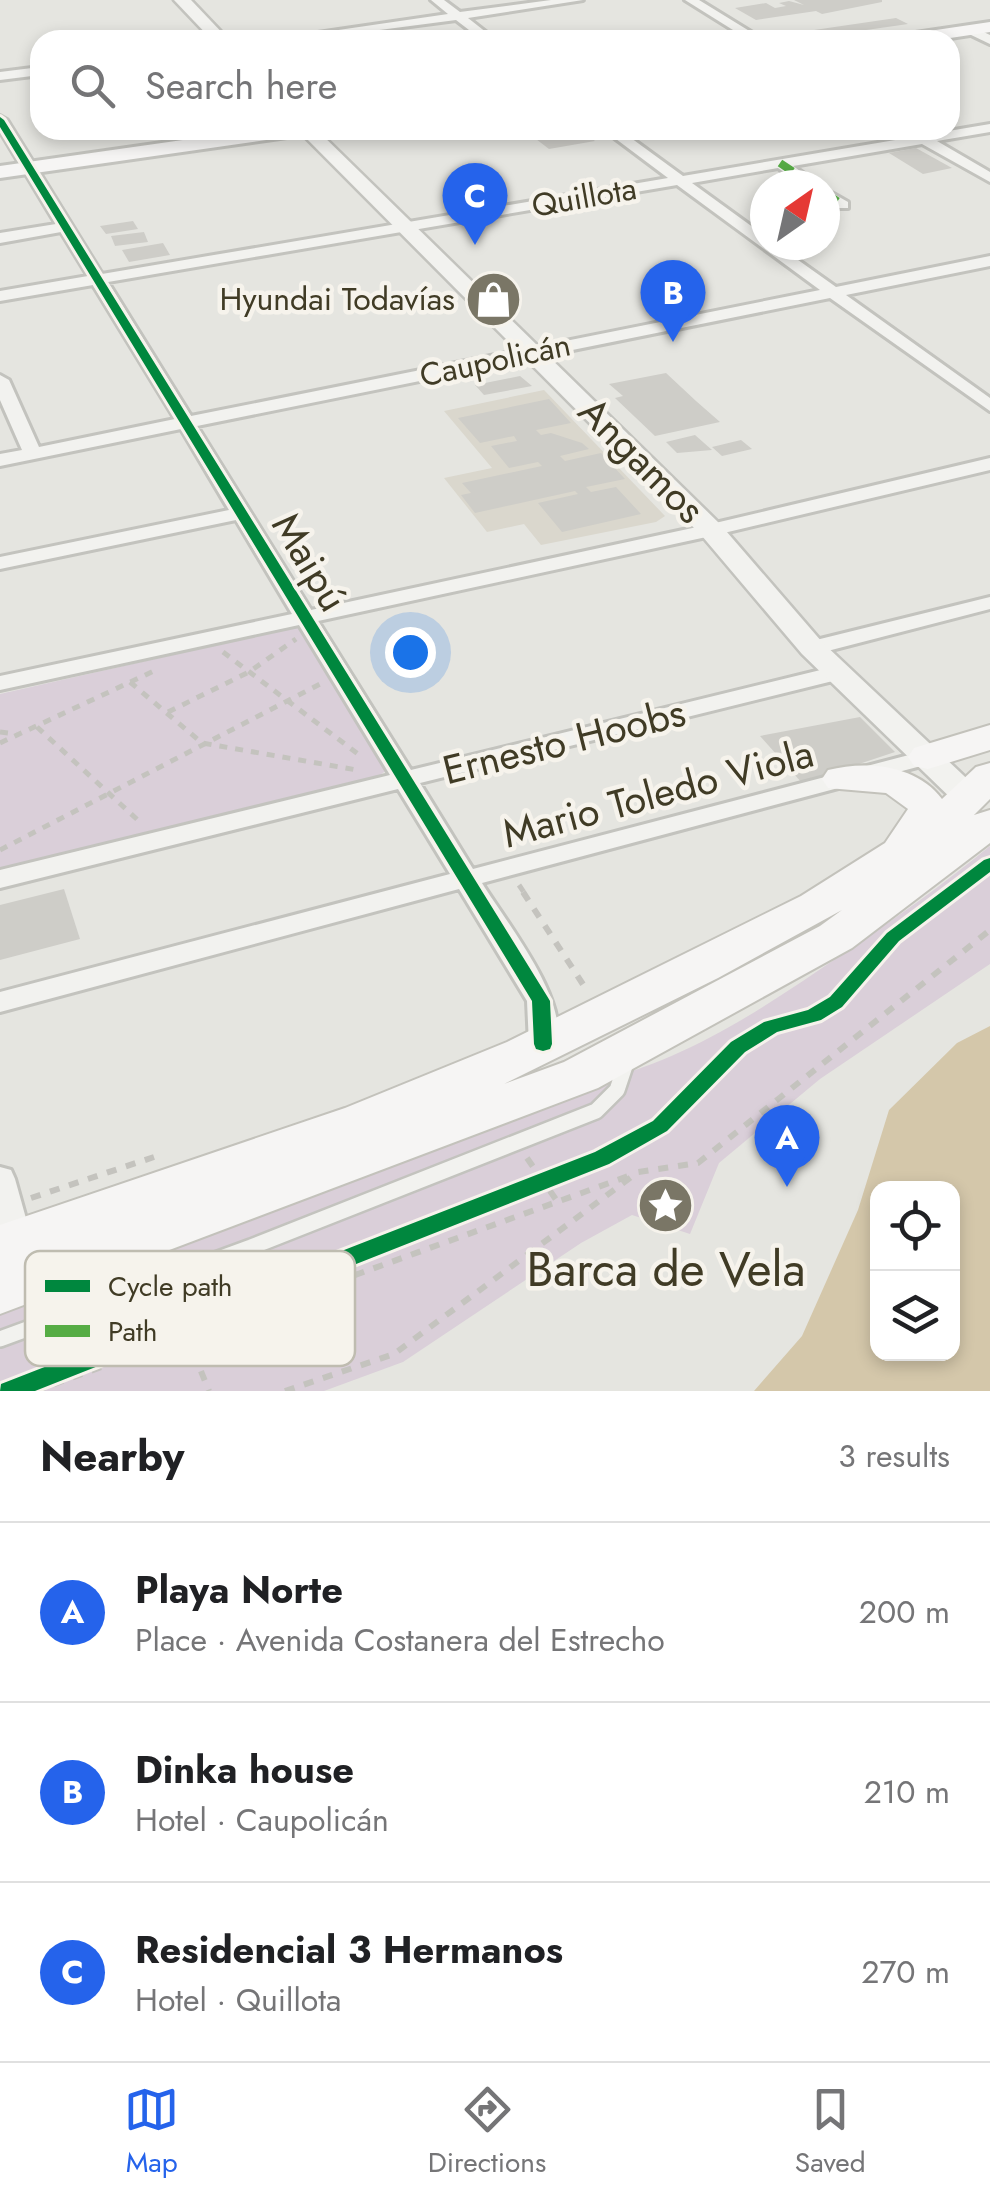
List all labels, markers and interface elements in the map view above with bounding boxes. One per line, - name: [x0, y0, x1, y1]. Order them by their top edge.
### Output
- search box: [30, 30, 960, 140]
- icon: search: [65, 58, 120, 113]
- text: Search here: [145, 58, 337, 113]
- pin: C: [442, 162, 508, 245]
- street label: Quillota: [528, 165, 640, 229]
- north arrow: [750, 170, 840, 260]
- pin: B: [640, 260, 706, 342]
- shop icon: Hyundai Todavías: [464, 269, 524, 329]
- place label: Hyundai Todavías: [220, 276, 455, 322]
- street label: Caupolicán: [415, 322, 575, 398]
- street label: Angamos: [565, 383, 719, 537]
- street label: Maipú: [258, 502, 362, 622]
- your location: [385, 627, 436, 678]
- street label: Ernesto Hoobs: [437, 683, 691, 799]
- street label: Mario Toledo Viola: [496, 724, 820, 862]
- pin: A: [754, 1104, 820, 1187]
- place icon: Barca de Vela: [636, 1175, 696, 1235]
- map controls: [870, 1181, 960, 1361]
- button: locate: [870, 1181, 960, 1271]
- place label: Barca de Vela: [526, 1235, 806, 1304]
- legend: [25, 1251, 355, 1366]
- text: Cycle path: [108, 1266, 233, 1307]
- button: layers: [870, 1271, 960, 1361]
- text: Path: [108, 1311, 157, 1352]
- text: Nearby: [40, 1426, 184, 1487]
- text: 3 results: [838, 1433, 950, 1479]
- text: Playa Norte: [135, 1562, 343, 1617]
- text: A: [61, 1589, 84, 1635]
- text: 200 m: [859, 1589, 950, 1635]
- text: Place · Avenida Costanera del Estrecho: [135, 1617, 665, 1663]
- text: Dinka house: [135, 1742, 354, 1797]
- text: B: [62, 1769, 83, 1815]
- text: 210 m: [864, 1769, 950, 1815]
- text: Hotel · Caupolicán: [135, 1797, 389, 1843]
- text: Residencial 3 Hermanos: [135, 1922, 563, 1977]
- text: C: [61, 1949, 84, 1995]
- text: 270 m: [861, 1949, 950, 1995]
- text: Hotel · Quillota: [135, 1977, 341, 2023]
- tab: Map: [124, 2082, 179, 2183]
- tab: Directions: [428, 2082, 546, 2183]
- tab: Saved: [795, 2082, 866, 2183]

